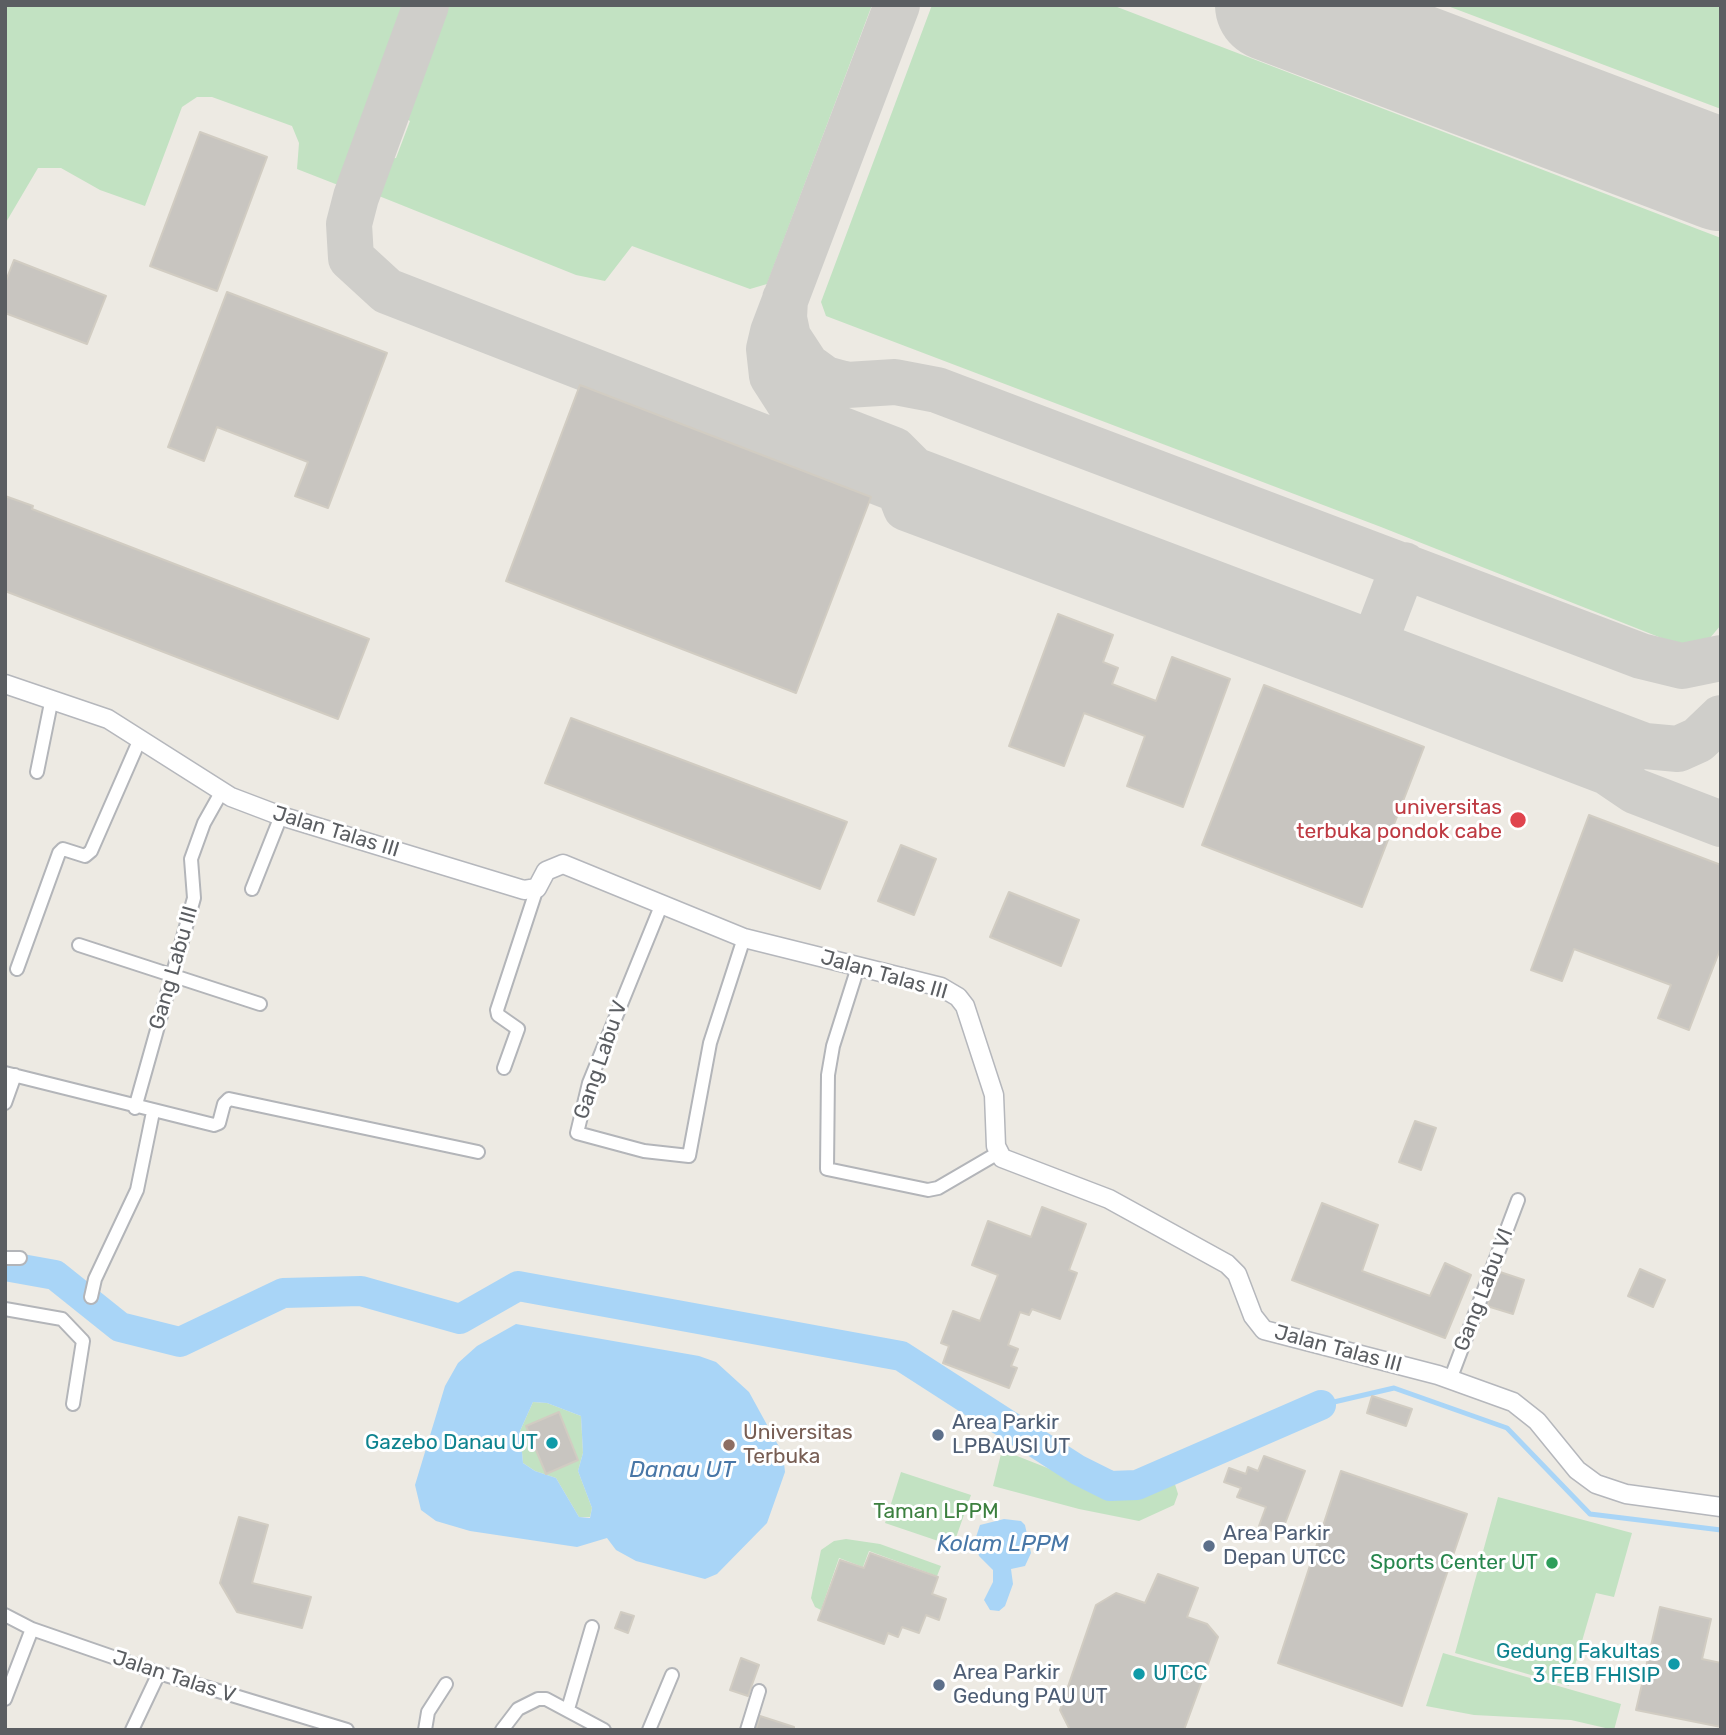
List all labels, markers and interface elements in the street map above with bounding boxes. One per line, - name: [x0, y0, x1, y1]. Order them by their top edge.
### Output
- place label: universitas terbuka pondok cabe: [1296, 795, 1502, 845]
- street label: Jalan Talas III: [270, 801, 402, 863]
- marker: universitas terbuka pondok cabe: [1508, 810, 1528, 830]
- street label: Gang Labu III: [144, 903, 204, 1033]
- street label: Jalan Talas III: [818, 945, 950, 1005]
- street label: Gang Labu V: [569, 997, 633, 1123]
- street label: Gang Labu VI: [1449, 1225, 1519, 1355]
- street label: Jalan Talas III: [1271, 1320, 1405, 1378]
- place label: Area Parkir LPBAUSI UT: [952, 1410, 1070, 1460]
- place label: Universitas Terbuka: [743, 1420, 853, 1470]
- marker: Area Parkir LPBAUSI UT: [930, 1427, 946, 1443]
- place label: Gazebo Danau UT: [365, 1430, 538, 1456]
- marker: Gazebo Danau UT: [544, 1435, 560, 1451]
- marker: Universitas Terbuka: [721, 1437, 737, 1453]
- water label: Danau UT: [629, 1456, 735, 1484]
- park label: Taman LPPM: [873, 1499, 999, 1525]
- place label: Area Parkir Depan UTCC: [1223, 1521, 1346, 1571]
- water label: Kolam LPPM: [937, 1530, 1069, 1558]
- marker: Area Parkir Depan UTCC: [1201, 1538, 1217, 1554]
- place label: Sports Center UT: [1370, 1550, 1538, 1576]
- marker: Sports Center UT: [1544, 1555, 1560, 1571]
- place label: Gedung Fakultas 3 FEB FHISIP: [1496, 1639, 1660, 1689]
- street label: Jalan Talas V: [109, 1645, 239, 1709]
- marker: Gedung Fakultas 3 FEB FHISIP: [1666, 1656, 1682, 1672]
- place label: Area Parkir Gedung PAU UT: [953, 1660, 1108, 1710]
- place label: UTCC: [1153, 1661, 1208, 1687]
- marker: UTCC: [1131, 1666, 1147, 1682]
- marker: Area Parkir Gedung PAU UT: [931, 1677, 947, 1693]

